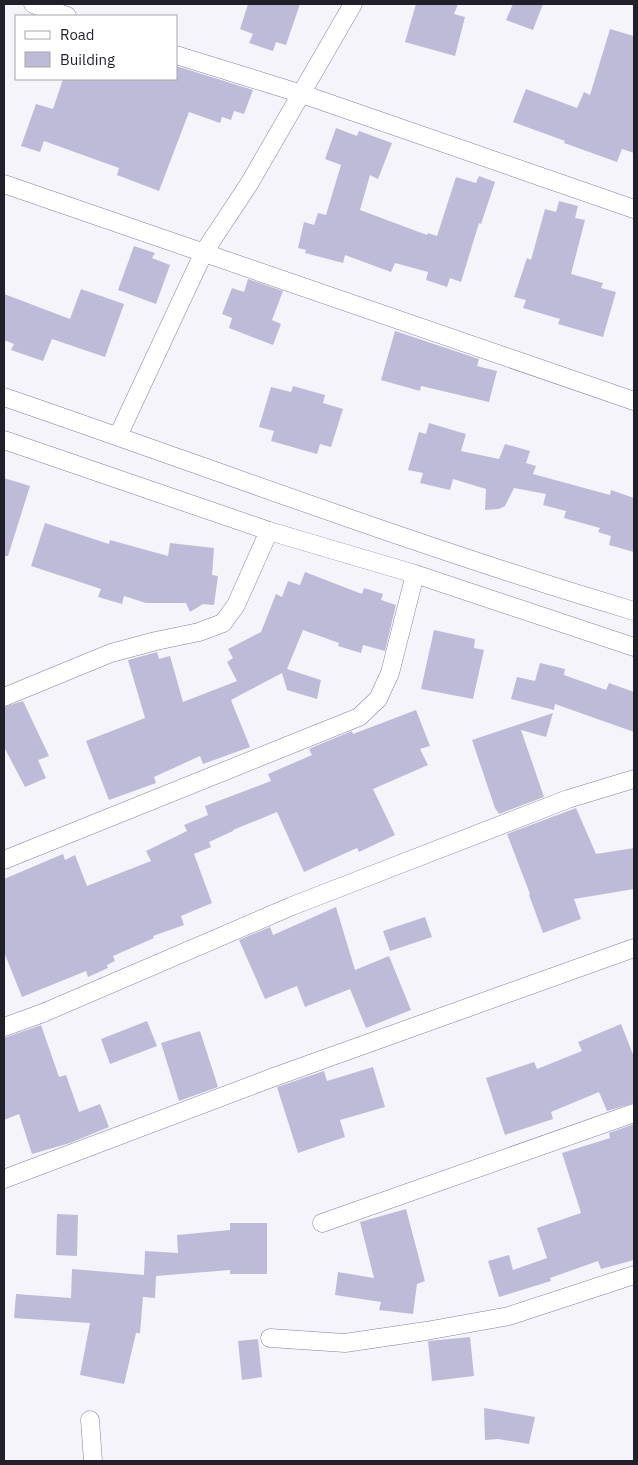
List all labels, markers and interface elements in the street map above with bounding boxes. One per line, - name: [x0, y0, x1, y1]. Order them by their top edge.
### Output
- legend: [15, 15, 178, 80]
- text: Road: [60, 25, 95, 44]
- text: Building: [60, 50, 115, 69]

